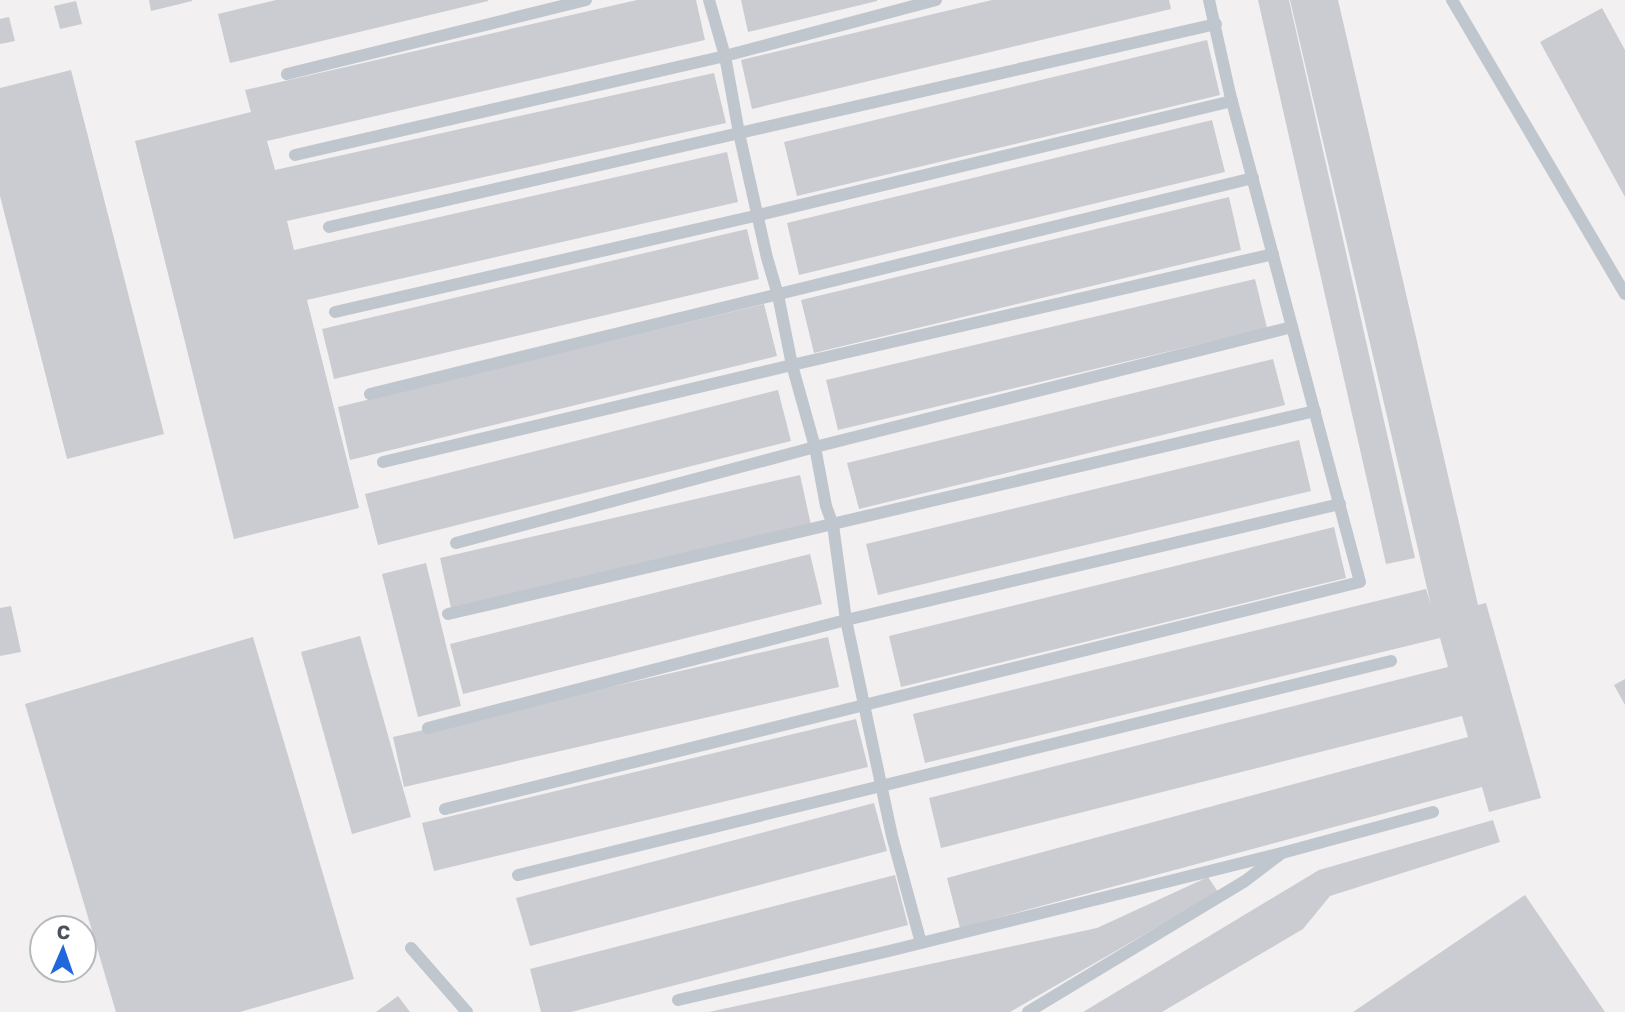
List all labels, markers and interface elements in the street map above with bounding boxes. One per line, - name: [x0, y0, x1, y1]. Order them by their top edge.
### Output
- north arrow: [28, 914, 98, 984]
- text: С: [56, 920, 71, 943]

